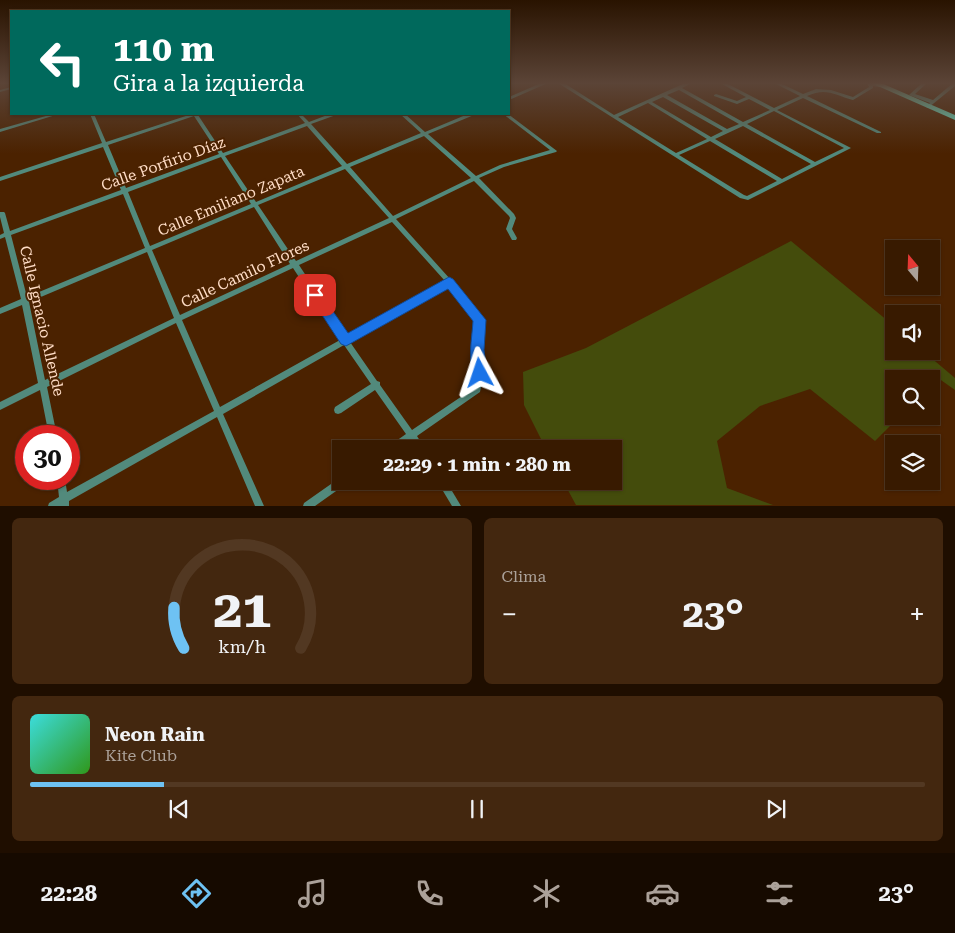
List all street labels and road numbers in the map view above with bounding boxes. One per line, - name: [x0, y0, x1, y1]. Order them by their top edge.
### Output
- street label: Calle Porfirio Díaz: [99, 133, 227, 195]
- street label: Calle Emiliano Zapata: [155, 162, 307, 240]
- street label: Calle Camilo Flores: [178, 236, 312, 312]
- street label: Calle Ignacio Allende: [16, 244, 68, 398]

